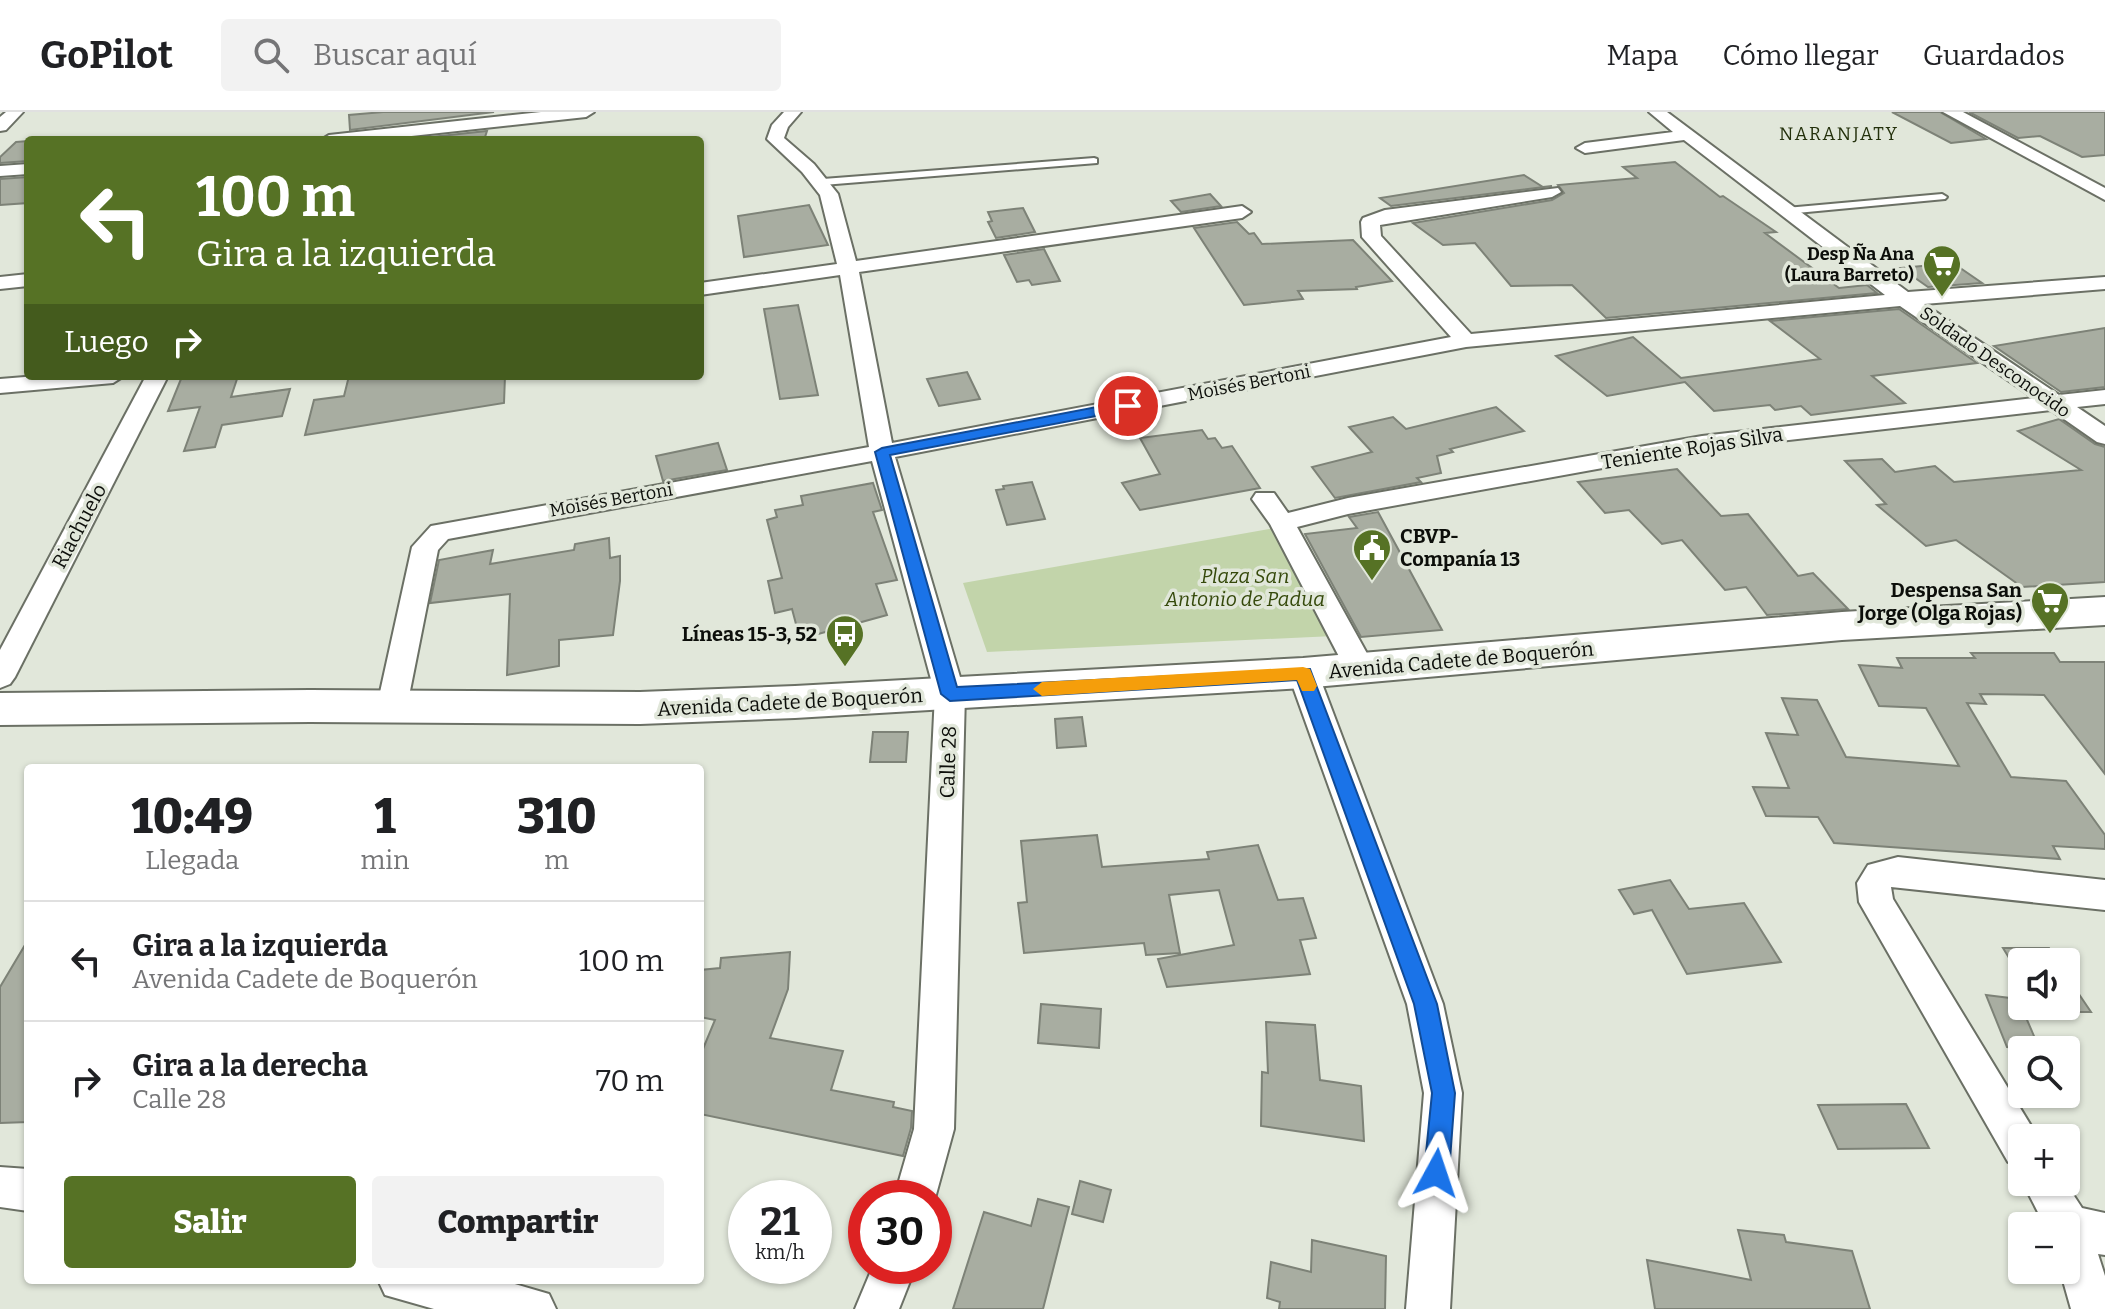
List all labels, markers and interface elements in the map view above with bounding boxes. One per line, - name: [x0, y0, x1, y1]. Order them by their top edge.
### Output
- search box: [221, 19, 781, 91]
- text: GoPilot: [40, 32, 173, 78]
- icon: search: [249, 33, 293, 77]
- text: Buscar aquí: [313, 37, 477, 73]
- text: Mapa: [1607, 39, 1678, 72]
- text: Cómo llegar: [1722, 39, 1879, 72]
- text: Guardados: [1923, 39, 2065, 72]
- district label: NARANJATY: [1779, 123, 1899, 145]
- text: 100 m: [196, 164, 355, 231]
- icon: left: [64, 168, 168, 272]
- text: Gira a la izquierda: [196, 232, 496, 276]
- place label: Desp Ña Ana (Laura Barreto): [1785, 243, 1914, 286]
- supermarket icon: Desp Ña Ana (Laura Barreto): [1921, 243, 1963, 298]
- street label: Soldado Desconocido: [1916, 302, 2074, 422]
- icon: right: [165, 320, 209, 364]
- text: Luego: [64, 324, 149, 360]
- street label: Moisés Bertoni: [1186, 360, 1312, 406]
- pin: [1094, 372, 1162, 440]
- icon: arrive: [1106, 384, 1150, 428]
- street label: Teniente Rojas Silva: [1599, 422, 1785, 475]
- street label: Moisés Bertoni: [548, 478, 674, 522]
- street label: Riachuelo: [47, 480, 111, 572]
- place label: CBVP- Companía 13: [1400, 524, 1520, 571]
- public building icon: CBVP- Companía 13: [1351, 527, 1393, 582]
- park label: Plaza San Antonio de Padua: [1164, 564, 1325, 611]
- place label: Despensa San Jorge (Olga Rojas): [1857, 578, 2022, 625]
- supermarket icon: Despensa San Jorge (Olga Rojas): [2029, 580, 2071, 635]
- bus stop icon: Líneas 15-3, 52: [824, 613, 866, 668]
- place label: Líneas 15-3, 52: [682, 622, 817, 646]
- street label: Avenida Cadete de Boquerón: [1327, 636, 1595, 684]
- street label: Avenida Cadete de Boquerón: [657, 683, 924, 721]
- street label: Calle 28: [935, 725, 961, 799]
- text: 10:49: [132, 788, 253, 846]
- text: 1: [374, 788, 396, 846]
- text: 310: [517, 788, 596, 846]
- text: Llegada: [145, 845, 239, 876]
- text: min: [361, 845, 410, 876]
- text: m: [544, 845, 569, 876]
- text: Gira a la izquierda: [132, 928, 388, 964]
- icon: left: [64, 939, 108, 983]
- text: 100 m: [579, 943, 664, 979]
- map controls: [2008, 948, 2080, 1284]
- button: sound: [2008, 948, 2080, 1020]
- text: Avenida Cadete de Boquerón: [132, 964, 478, 995]
- button: search: [2008, 1036, 2080, 1108]
- text: Gira a la derecha: [132, 1048, 368, 1084]
- icon: right: [64, 1059, 108, 1103]
- text: 70 m: [596, 1063, 664, 1099]
- text: Calle 28: [132, 1084, 227, 1115]
- button: +: [2008, 1124, 2080, 1196]
- position arrow: [1394, 1131, 1478, 1215]
- button: Salir: [64, 1176, 356, 1268]
- button: Compartir: [372, 1176, 664, 1268]
- speed limit sign: 30: [848, 1180, 952, 1284]
- text: 21: [760, 1198, 800, 1246]
- button: −: [2008, 1212, 2080, 1284]
- text: km/h: [755, 1240, 805, 1264]

